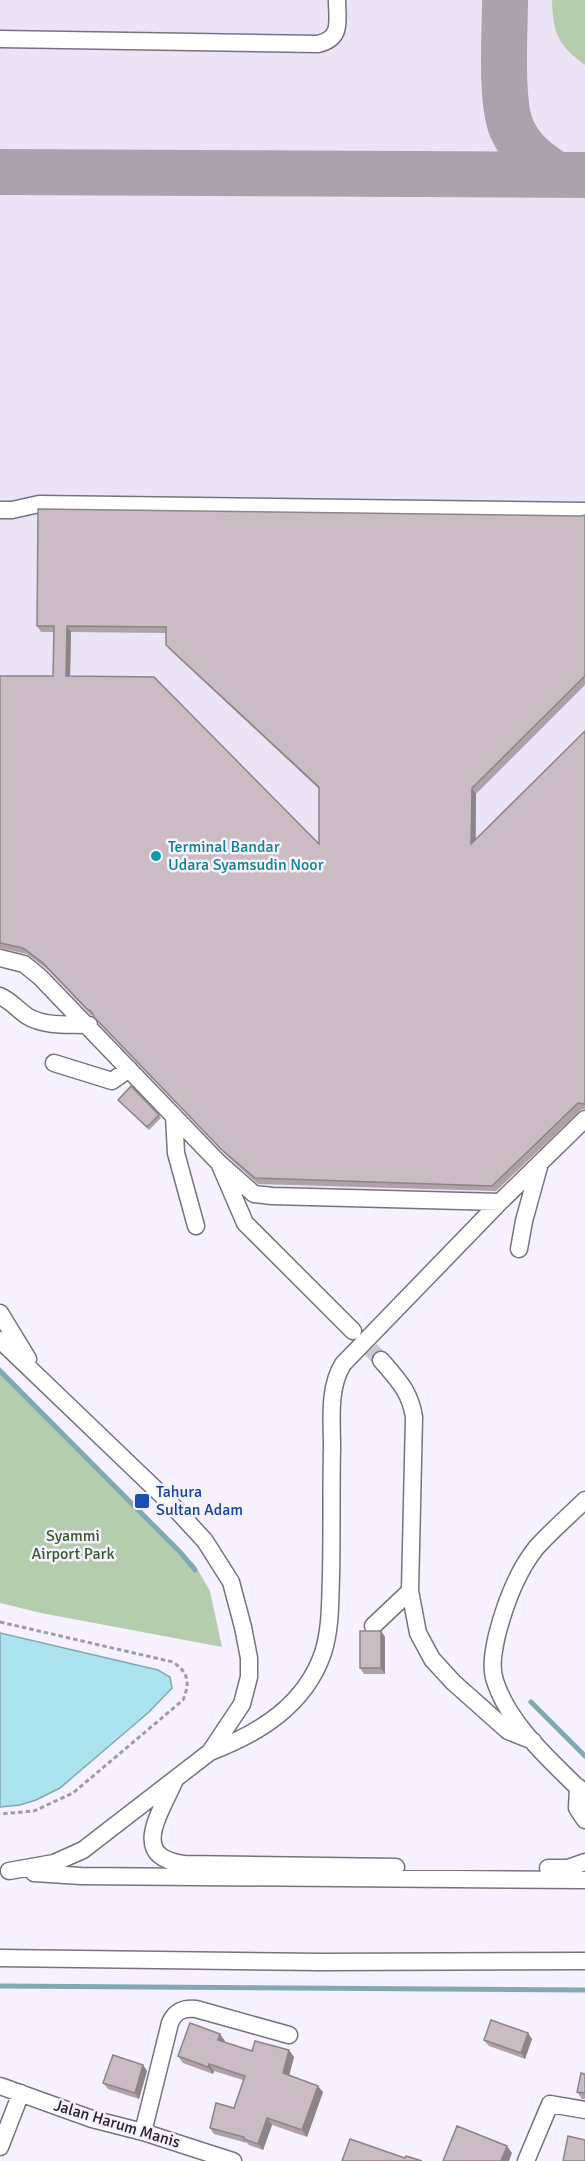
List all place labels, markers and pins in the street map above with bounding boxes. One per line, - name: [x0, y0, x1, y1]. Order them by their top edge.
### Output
- place label: Terminal Bandar Udara Syamsudin Noor: [168, 837, 324, 875]
- marker: Terminal Bandar Udara Syamsudin Noor: [149, 849, 163, 863]
- place label: Tahura Sultan Adam: [156, 1482, 243, 1520]
- marker: Tahura Sultan Adam: [133, 1492, 151, 1510]

